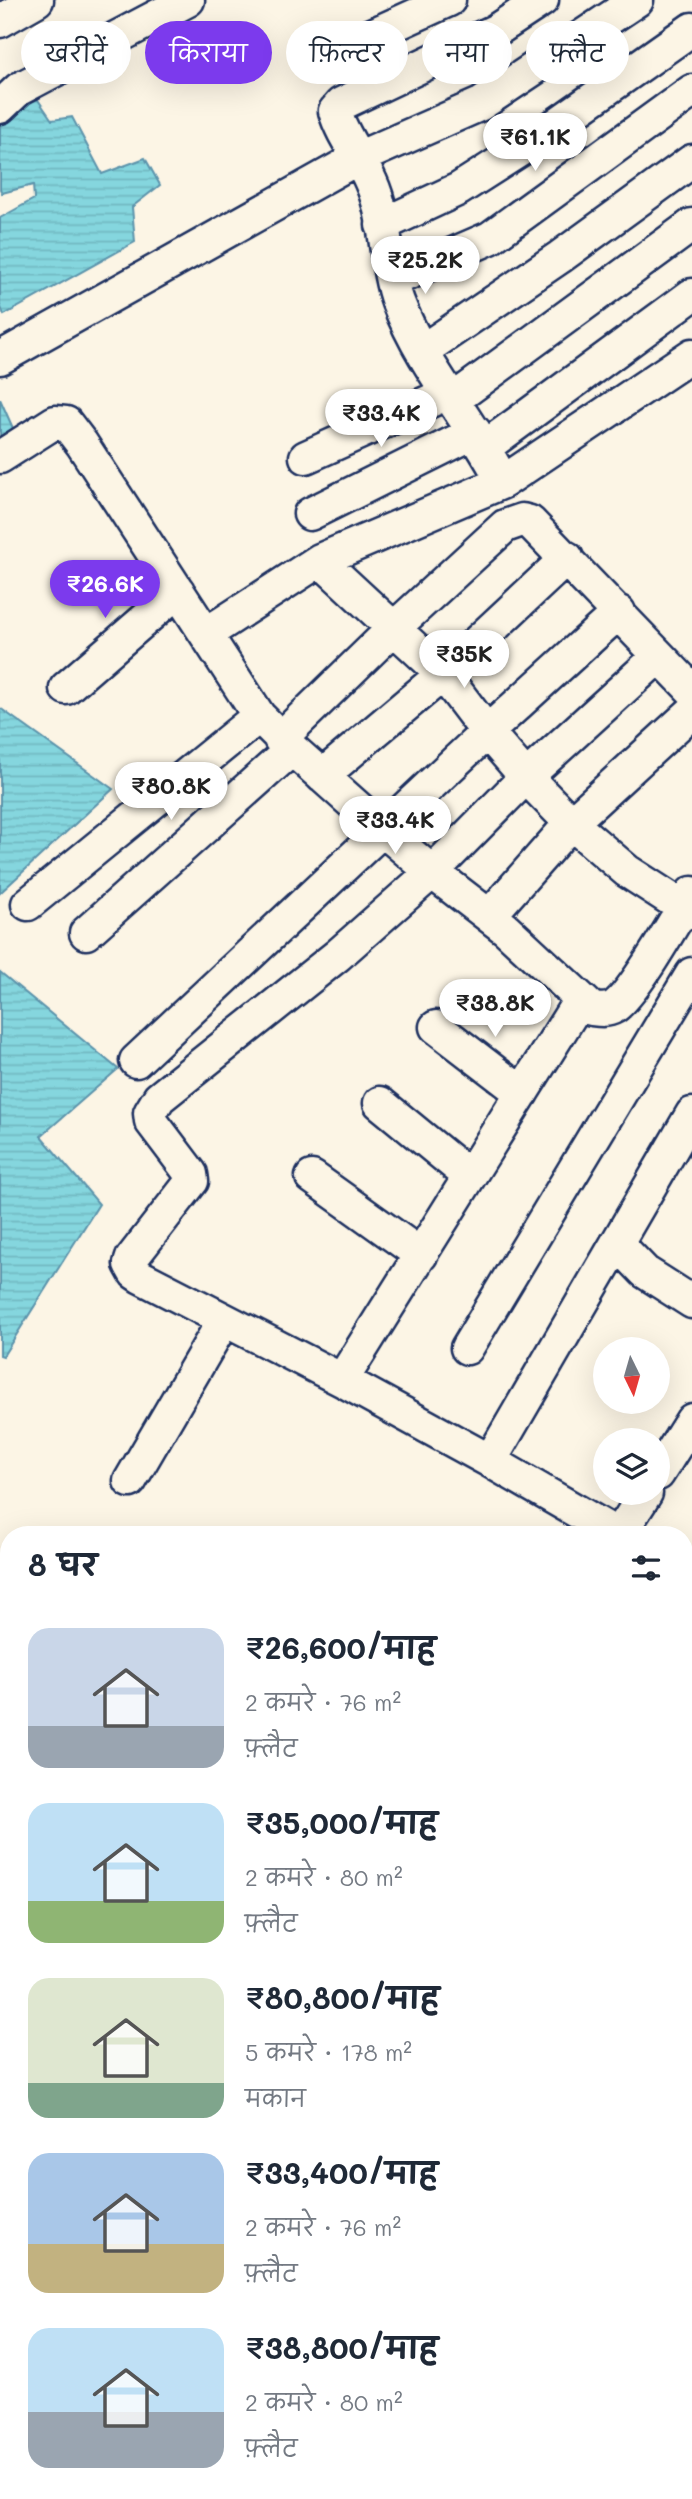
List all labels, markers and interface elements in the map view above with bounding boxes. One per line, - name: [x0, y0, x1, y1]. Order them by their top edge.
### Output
- chip: खरीदें: [21, 21, 131, 84]
- chip: किराया: [145, 21, 272, 84]
- chip: फ़िल्टर: [286, 21, 408, 84]
- chip: नया: [422, 21, 512, 84]
- chip: फ़्लैट: [526, 21, 629, 84]
- pin: ₹61.1K: [478, 114, 592, 173]
- text: ₹61.1K: [499, 121, 571, 151]
- pin: ₹25.2K: [368, 236, 482, 296]
- text: ₹25.2K: [387, 244, 463, 274]
- pin: ₹33.4K: [324, 390, 438, 449]
- text: ₹33.4K: [341, 397, 421, 427]
- pin: ₹26.6K: [48, 560, 162, 620]
- text: ₹26.6K: [66, 568, 144, 598]
- pin: ₹35K: [423, 630, 505, 690]
- text: ₹35K: [435, 638, 493, 668]
- pin: ₹80.8K: [114, 762, 228, 822]
- text: ₹80.8K: [131, 770, 211, 800]
- pin: ₹33.4K: [338, 796, 452, 856]
- text: ₹33.4K: [355, 804, 435, 834]
- pin: ₹38.8K: [438, 979, 552, 1039]
- text: ₹38.8K: [455, 987, 535, 1017]
- north arrow: [593, 1337, 670, 1414]
- map controls: [593, 1337, 670, 1505]
- button: layers: [593, 1428, 670, 1505]
- text: 8 घर: [28, 1544, 97, 1584]
- icon: filters: [627, 1549, 665, 1587]
- text: ₹26,600/माह: [245, 1627, 436, 1667]
- icon: home: [84, 1656, 168, 1740]
- text: 2 कमरे · 76 m²: [245, 1687, 401, 1717]
- text: फ़्लैट: [245, 1733, 297, 1763]
- text: ₹35,000/माह: [245, 1802, 438, 1842]
- icon: home: [84, 1831, 168, 1915]
- text: 2 कमरे · 80 m²: [245, 1862, 403, 1892]
- text: फ़्लैट: [245, 1908, 297, 1938]
- text: ₹80,800/माह: [245, 1977, 439, 2017]
- icon: home: [84, 2006, 168, 2090]
- text: 5 कमरे · 178 m²: [245, 2037, 412, 2067]
- text: मकान: [245, 2083, 306, 2113]
- text: ₹33,400/माह: [245, 2152, 438, 2192]
- icon: home: [84, 2181, 168, 2265]
- text: 2 कमरे · 76 m²: [245, 2212, 401, 2242]
- text: फ़्लैट: [245, 2258, 297, 2288]
- text: ₹38,800/माह: [245, 2327, 438, 2367]
- icon: home: [84, 2356, 168, 2440]
- text: 2 कमरे · 80 m²: [245, 2387, 403, 2417]
- text: फ़्लैट: [245, 2433, 297, 2463]

